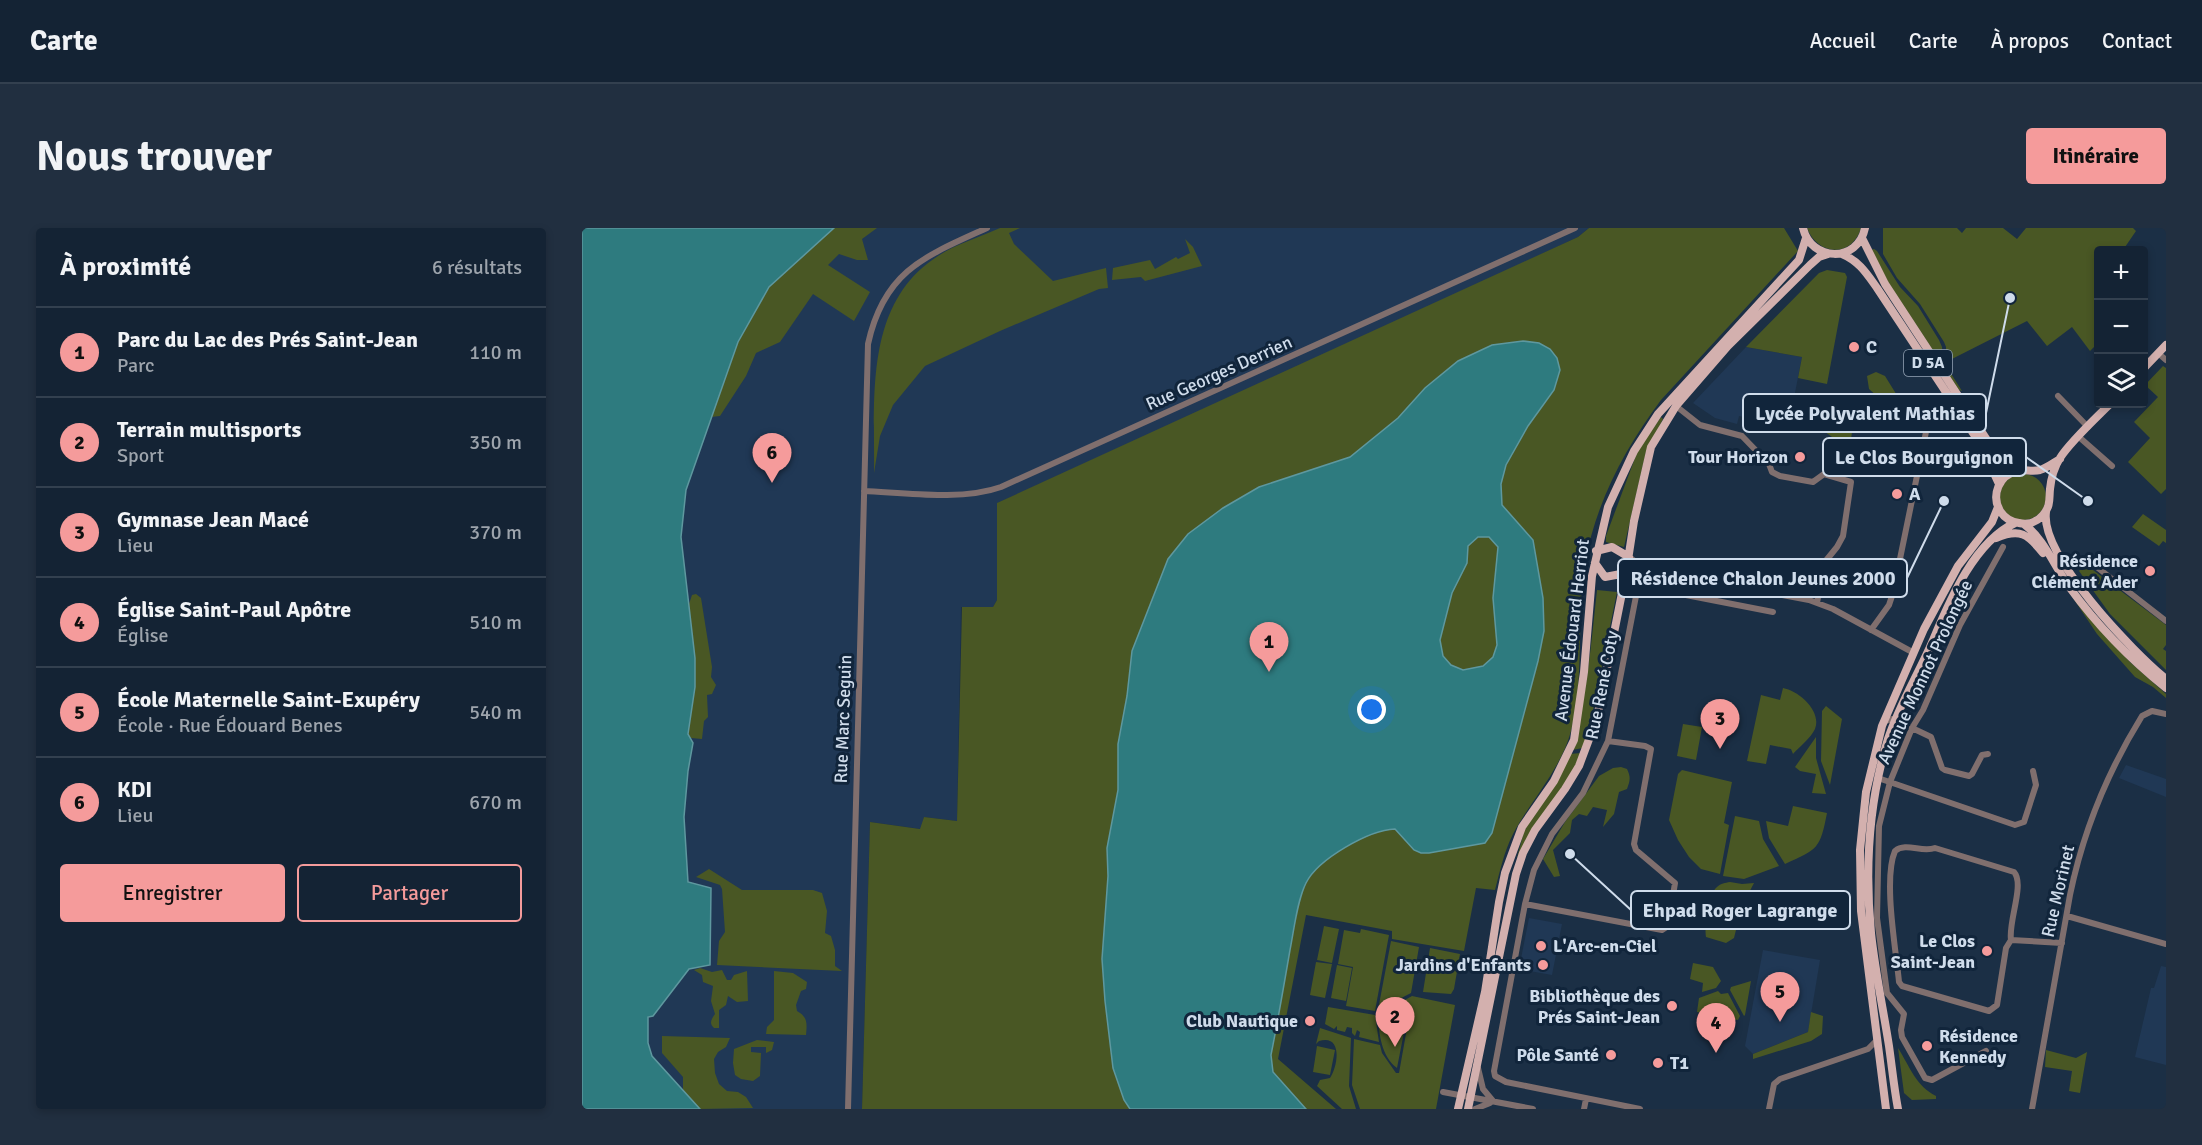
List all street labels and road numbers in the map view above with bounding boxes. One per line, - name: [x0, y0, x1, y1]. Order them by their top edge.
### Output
- street label: Rue Georges Derrien: [1142, 331, 1296, 415]
- road number: D 5A: [1904, 350, 1952, 376]
- street label: Avenue Édouard Herriot: [1550, 538, 1594, 722]
- street label: Avenue Monnot Prolongée: [1873, 576, 1977, 768]
- street label: Rue René Coty: [1581, 628, 1623, 741]
- street label: Rue Marc Seguin: [830, 654, 856, 784]
- street label: Rue Morinet: [2037, 843, 2079, 939]

